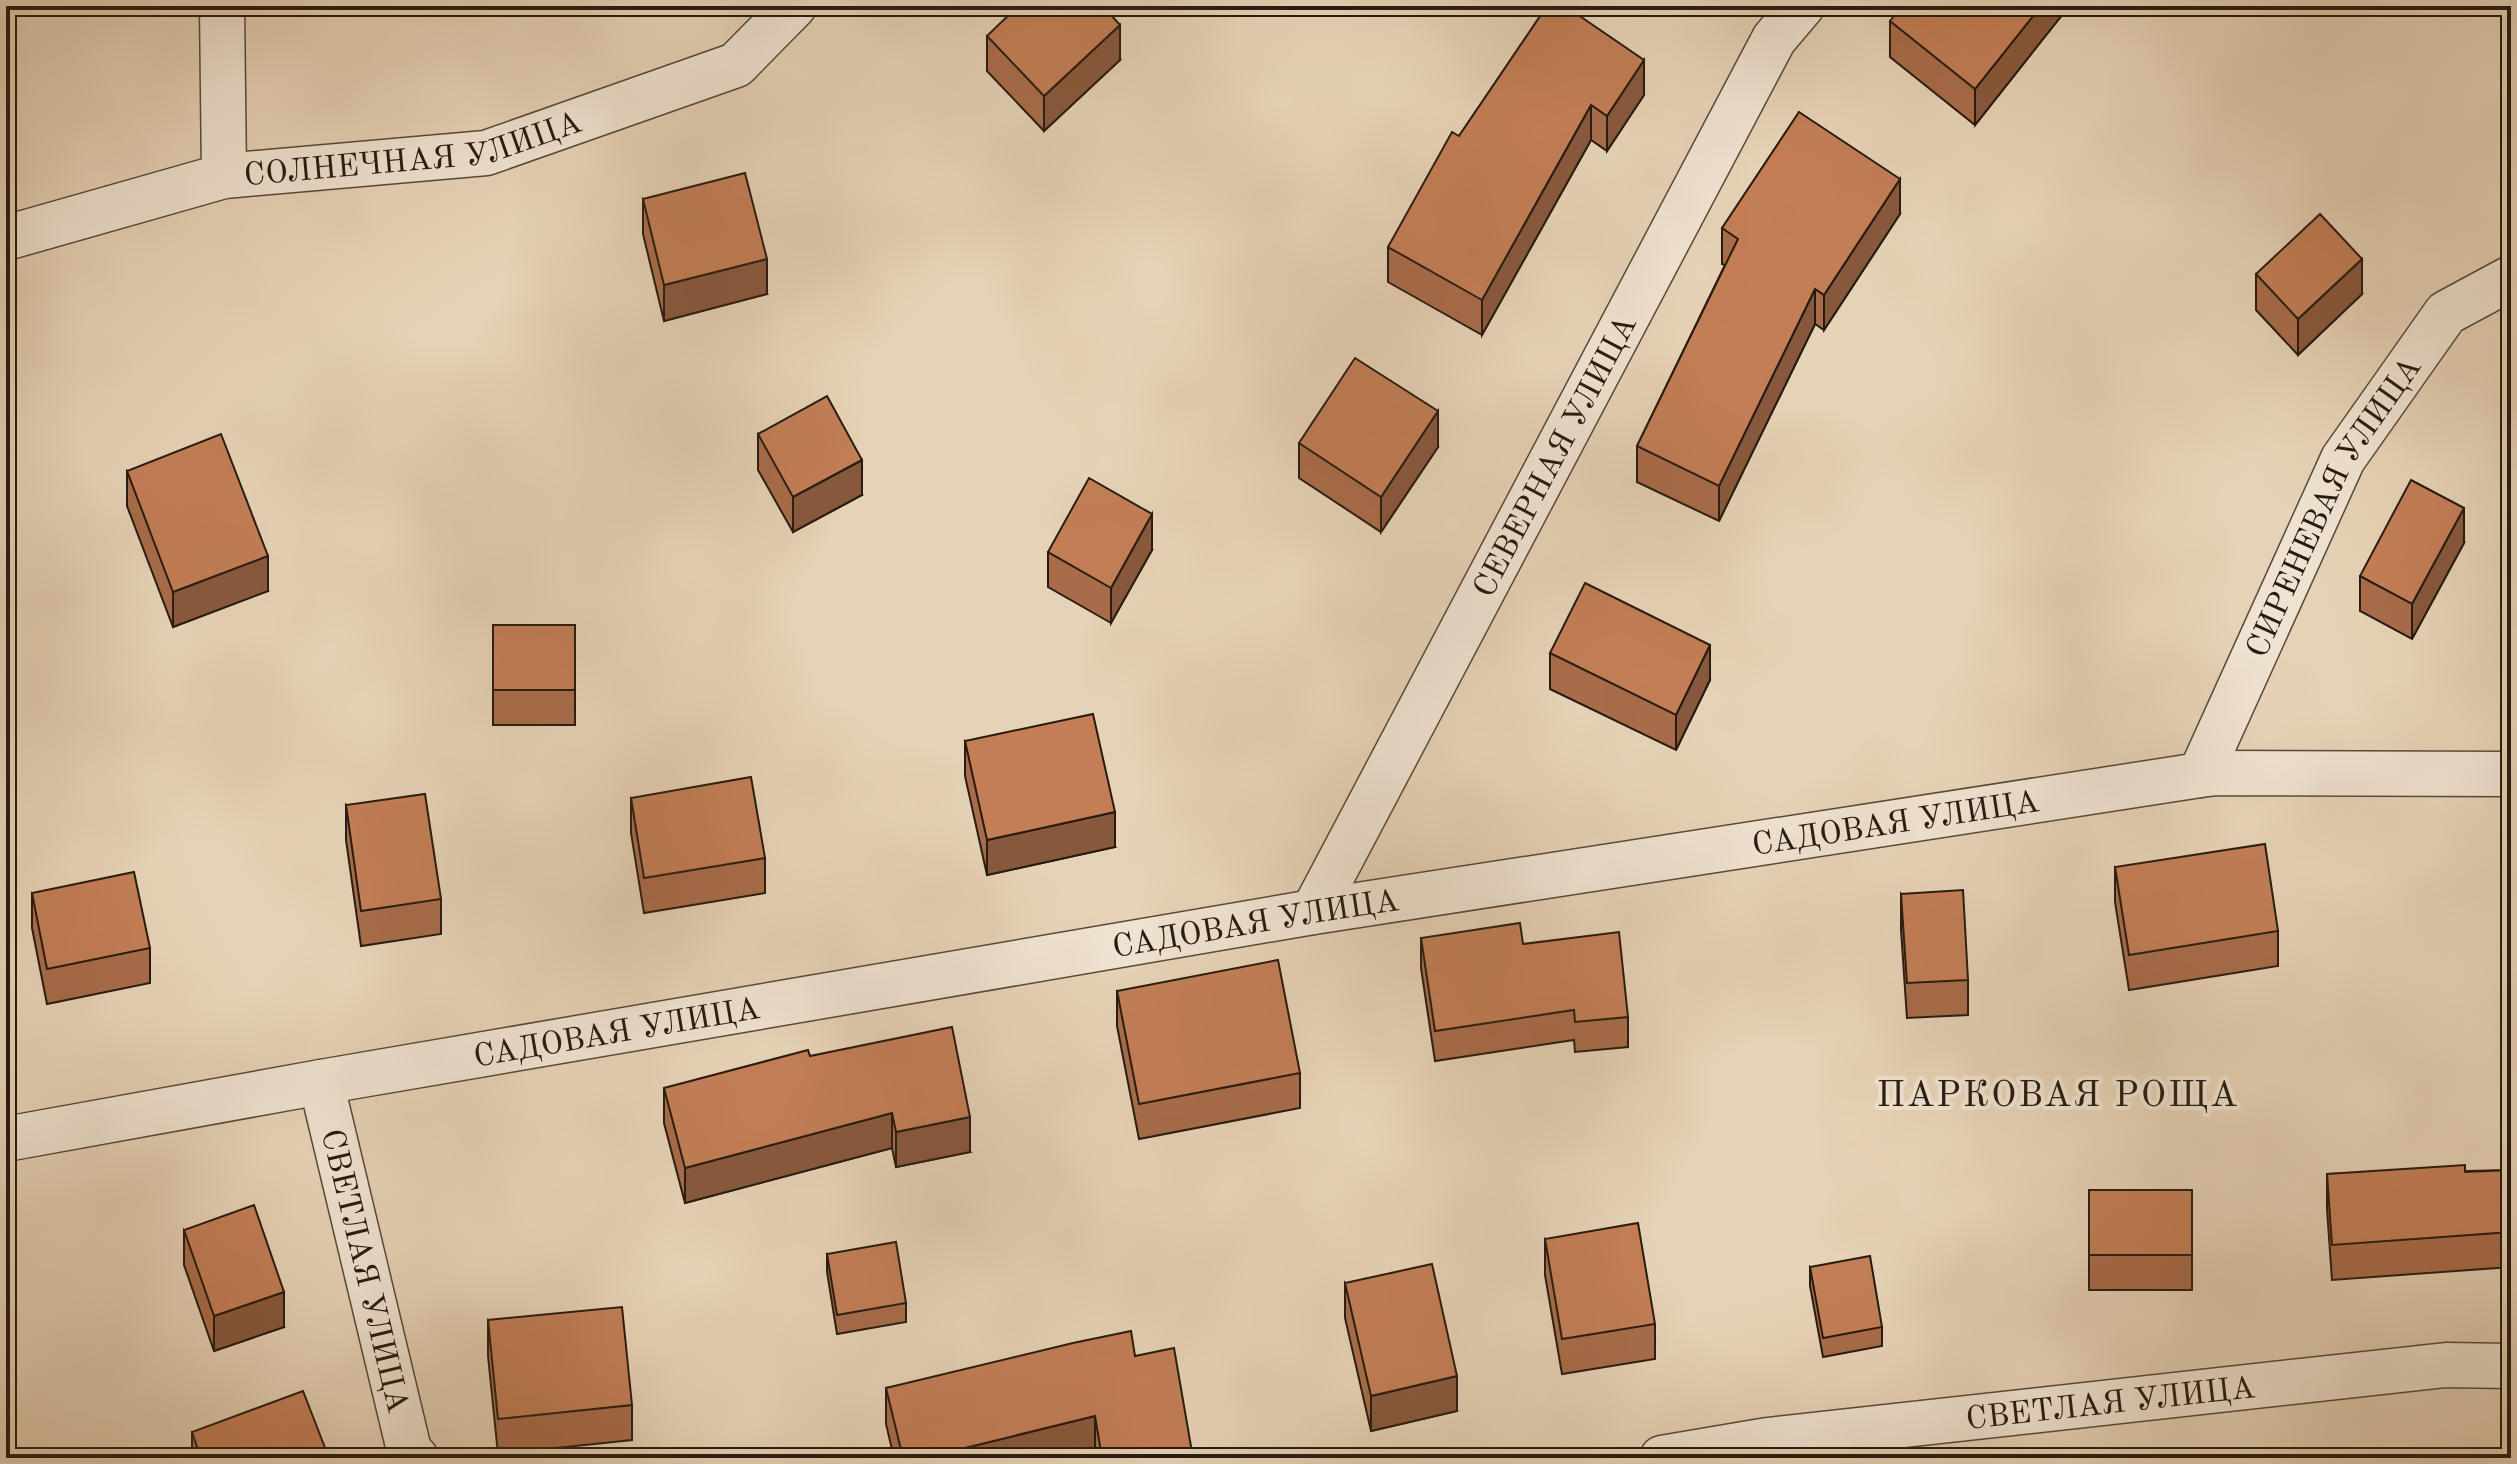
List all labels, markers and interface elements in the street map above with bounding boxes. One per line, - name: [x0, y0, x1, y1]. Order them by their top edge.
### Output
- street label: СОЛНЕЧНАЯ УЛИЦА: [243, 108, 586, 193]
- street label: СЕВЕРНАЯ УЛИЦА: [1469, 311, 1644, 603]
- street label: СИРЕНЕВАЯ УЛИЦА: [2242, 352, 2429, 663]
- street label: САДОВАЯ УЛИЦА: [1750, 787, 2042, 863]
- street label: САДОВАЯ УЛИЦА: [1110, 886, 1401, 965]
- street label: САДОВАЯ УЛИЦА: [471, 994, 763, 1075]
- district label: ПАРКОВАЯ РОЩА: [1876, 1079, 2240, 1115]
- street label: СВЕТЛАЯ УЛИЦА: [314, 1126, 413, 1417]
- street label: СВЕТЛАЯ УЛИЦА: [1964, 1373, 2257, 1437]

